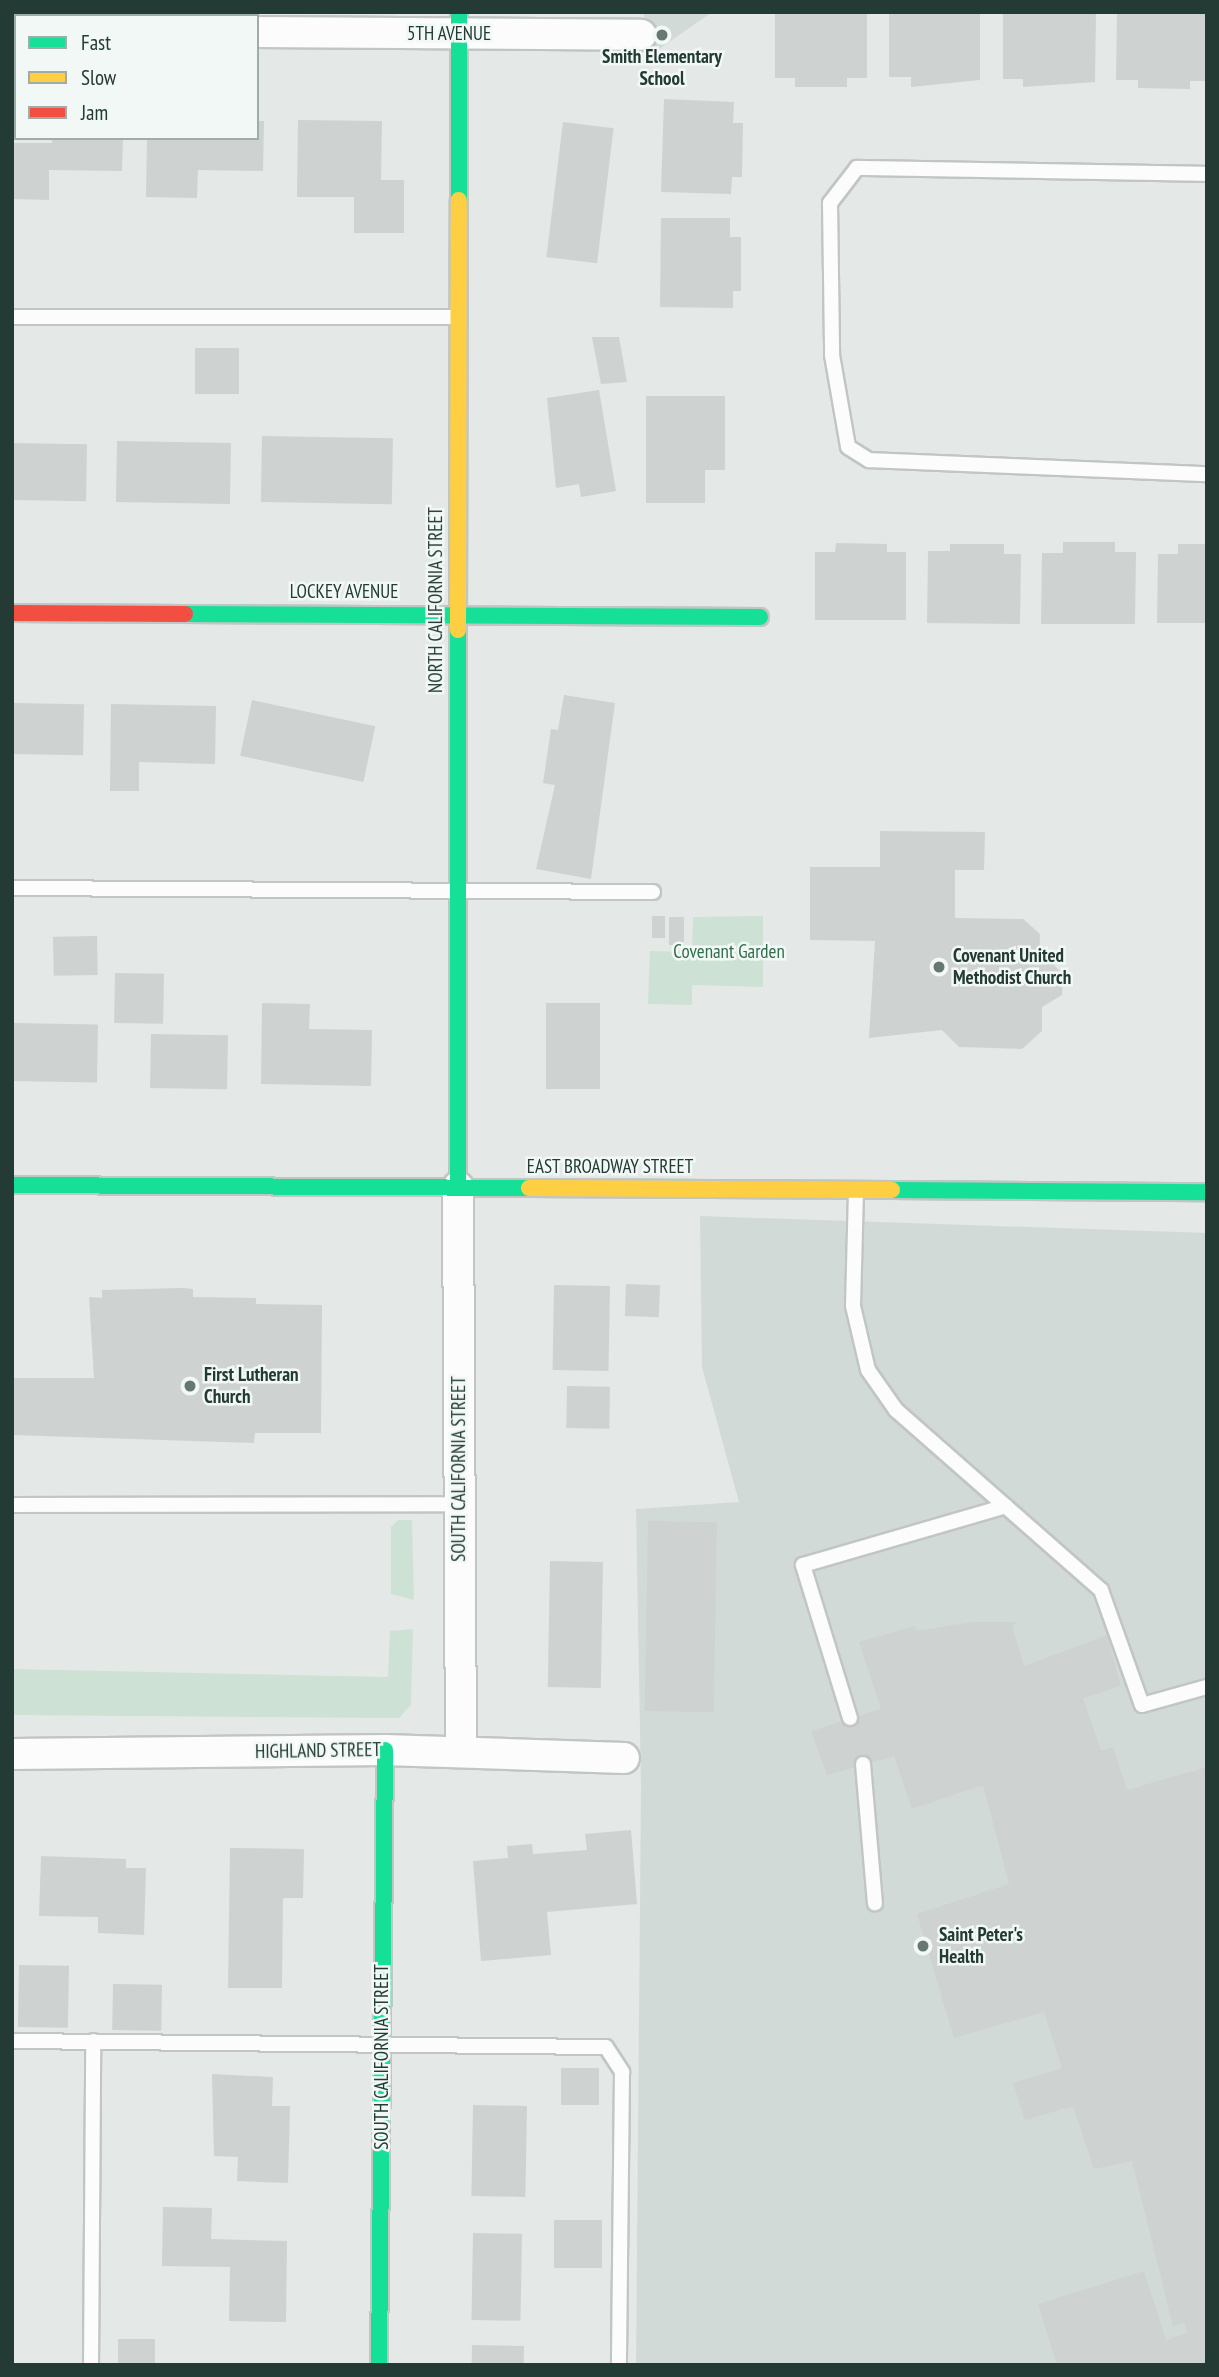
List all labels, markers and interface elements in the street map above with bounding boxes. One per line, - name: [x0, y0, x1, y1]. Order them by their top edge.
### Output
- legend: [14, 14, 259, 140]
- street label: 5TH AVENUE: [407, 23, 491, 45]
- marker: Smith Elementary School: [654, 27, 670, 43]
- text: Fast: [81, 29, 111, 56]
- place label: Smith Elementary School: [602, 46, 722, 90]
- text: Slow: [81, 64, 116, 91]
- text: Jam: [81, 99, 108, 126]
- street label: NORTH CALIFORNIA STREET: [425, 507, 447, 693]
- street label: LOCKEY AVENUE: [289, 581, 399, 603]
- park label: Covenant Garden: [673, 941, 785, 963]
- place label: Covenant United Methodist Church: [953, 945, 1072, 989]
- marker: Covenant United Methodist Church: [931, 959, 947, 975]
- street label: EAST BROADWAY STREET: [526, 1156, 694, 1178]
- place label: First Lutheran Church: [204, 1364, 299, 1408]
- street label: SOUTH CALIFORNIA STREET: [448, 1376, 470, 1562]
- marker: First Lutheran Church: [182, 1378, 198, 1394]
- street label: HIGHLAND STREET: [255, 1739, 381, 1763]
- place label: Saint Peter's Health: [939, 1924, 1023, 1968]
- marker: Saint Peter's Health: [913, 1936, 933, 1956]
- street label: SOUTH CALIFORNIA STREET: [371, 1964, 393, 2150]

